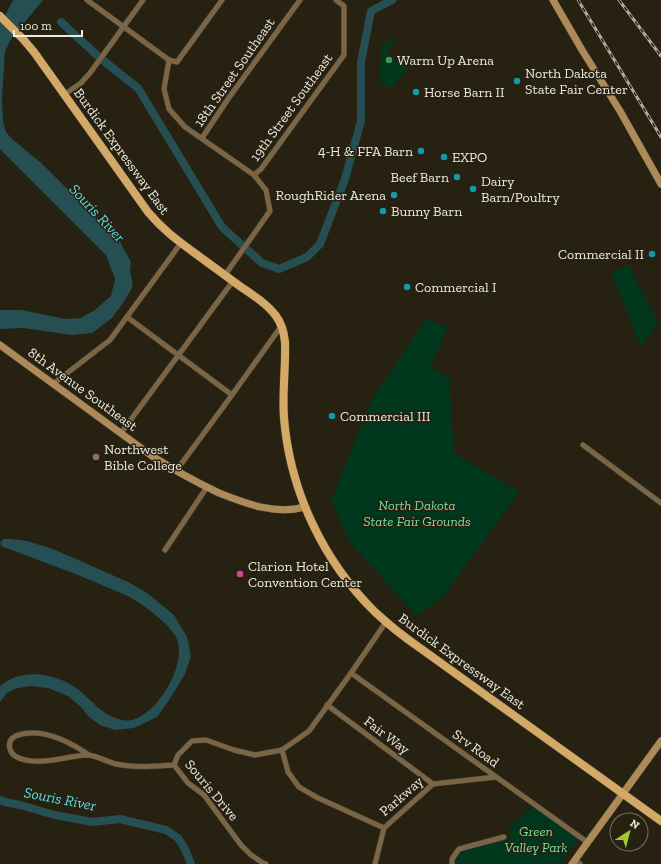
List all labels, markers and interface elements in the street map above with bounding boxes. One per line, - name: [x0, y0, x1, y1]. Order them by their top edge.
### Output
- scale bar: [14, 12, 82, 38]
- street label: 18th Street Southeast: [190, 14, 279, 130]
- text: 100 m: [20, 19, 52, 33]
- street label: 19th Street Southeast: [247, 49, 337, 165]
- place label: Warm Up Arena: [397, 52, 494, 69]
- marker: Warm Up Arena: [384, 55, 394, 65]
- place label: North Dakota State Fair Center: [525, 65, 628, 98]
- marker: North Dakota State Fair Center: [512, 76, 522, 86]
- place label: Horse Barn II: [424, 84, 505, 101]
- street label: Burdick Expressway East: [70, 85, 174, 218]
- marker: Horse Barn II: [411, 87, 421, 97]
- place label: 4-H & FFA Barn: [318, 143, 413, 160]
- marker: 4-H & FFA Barn: [416, 146, 426, 156]
- place label: EXPO: [452, 149, 487, 166]
- marker: EXPO: [439, 152, 449, 162]
- place label: Beef Barn: [391, 169, 449, 186]
- marker: Beef Barn: [452, 172, 462, 182]
- place label: Dairy Barn/Poultry: [481, 173, 560, 206]
- water label: Souris River: [66, 180, 129, 246]
- marker: Dairy Barn/Poultry: [468, 184, 478, 194]
- place label: RoughRider Arena: [275, 187, 386, 204]
- marker: RoughRider Arena: [389, 190, 399, 200]
- place label: Bunny Barn: [391, 203, 462, 220]
- marker: Bunny Barn: [378, 206, 388, 216]
- place label: Commercial II: [558, 246, 644, 263]
- marker: Commercial II: [647, 249, 657, 259]
- place label: Commercial I: [415, 279, 496, 296]
- marker: Commercial I: [402, 282, 412, 292]
- street label: 8th Avenue Southeast: [25, 344, 141, 435]
- place label: Commercial III: [340, 408, 430, 425]
- marker: Commercial III: [327, 411, 337, 421]
- place label: Northwest Bible College: [104, 441, 182, 474]
- marker: Northwest Bible College: [91, 452, 101, 462]
- park label: North Dakota State Fair Grounds: [363, 497, 471, 530]
- place label: Clarion Hotel Convention Center: [248, 558, 362, 591]
- marker: Clarion Hotel Convention Center: [235, 569, 245, 579]
- street label: Burdick Expressway East: [395, 610, 529, 713]
- street label: Fair Way: [361, 713, 414, 759]
- street label: Srv Road: [449, 726, 503, 771]
- street label: Souris Drive: [181, 756, 242, 825]
- street label: Parkway: [376, 772, 427, 820]
- water label: Souris River: [23, 783, 98, 815]
- north arrow: [609, 812, 649, 852]
- text: N: [627, 817, 642, 832]
- park label: Green Valley Park: [504, 823, 568, 856]

